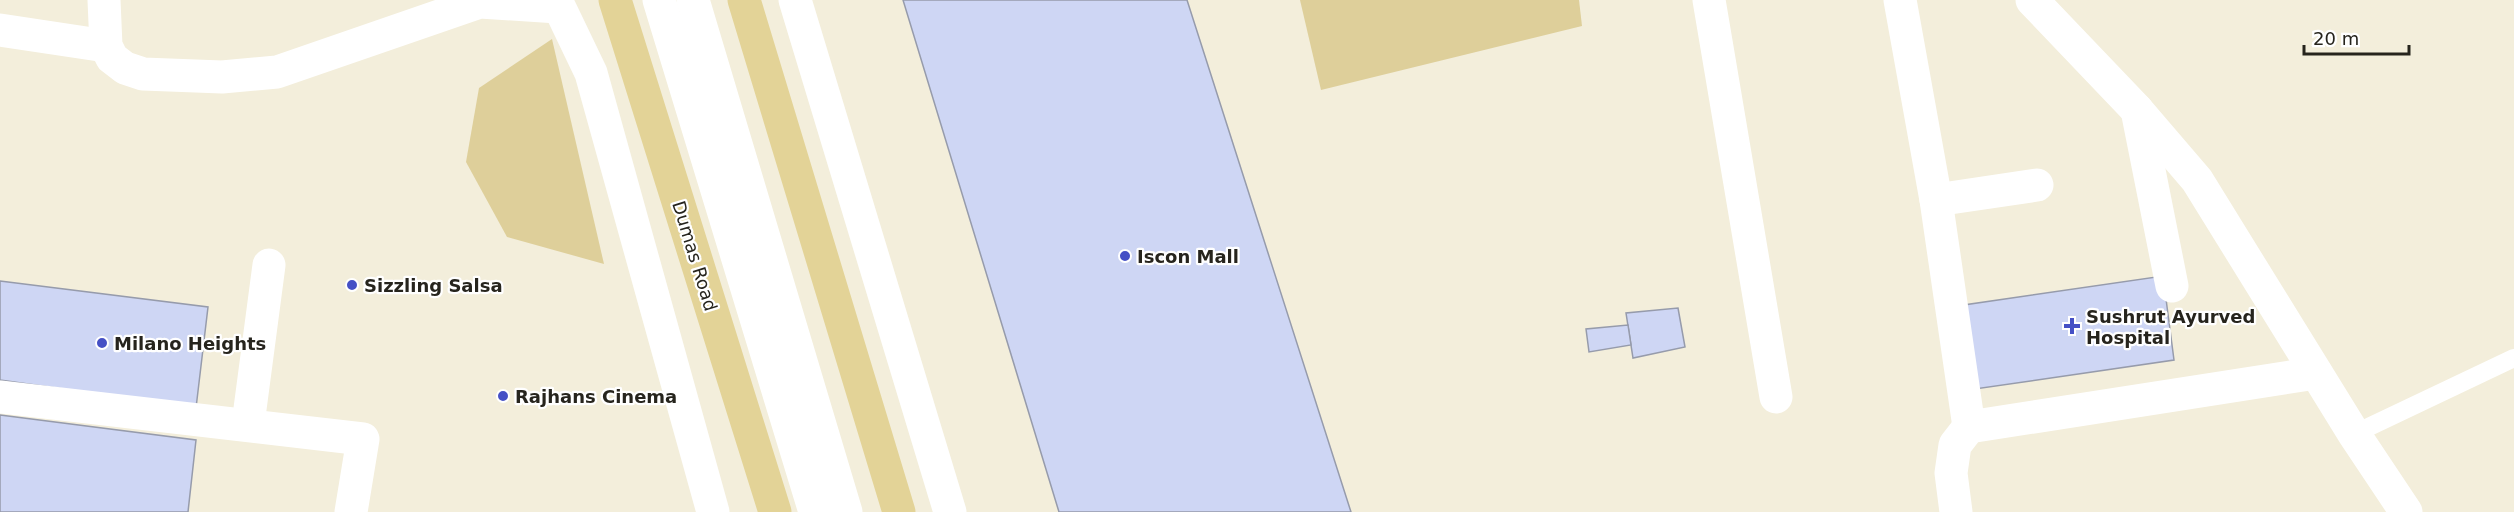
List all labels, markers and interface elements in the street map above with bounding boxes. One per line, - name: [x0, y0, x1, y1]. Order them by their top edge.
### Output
- scale bar: [2304, 18, 2409, 56]
- text: 20 m: [2313, 28, 2359, 49]
- street label: Dumas Road: [668, 198, 722, 314]
- place label: Iscon Mall: [1137, 246, 1239, 267]
- marker: Iscon Mall: [1118, 249, 1132, 263]
- place label: Sizzling Salsa: [364, 275, 503, 296]
- marker: Sizzling Salsa: [345, 278, 359, 292]
- place label: Sushrut Ayurved Hospital: [2086, 306, 2255, 348]
- marker: Sushrut Ayurved Hospital: [2063, 317, 2081, 335]
- place label: Milano Heights: [114, 333, 266, 354]
- marker: Milano Heights: [95, 336, 109, 350]
- place label: Rajhans Cinema: [515, 386, 677, 407]
- marker: Rajhans Cinema: [496, 389, 510, 403]

